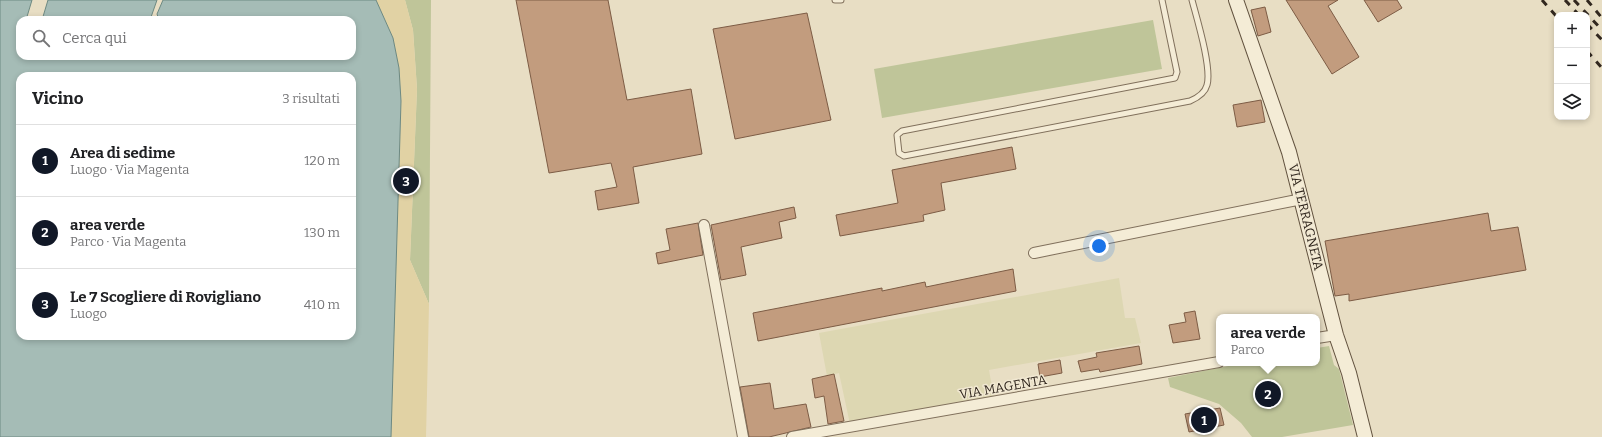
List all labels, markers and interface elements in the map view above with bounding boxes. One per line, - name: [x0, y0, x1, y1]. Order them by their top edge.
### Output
- map controls: [1554, 12, 1590, 120]
- button: +: [1554, 12, 1590, 48]
- search box: [16, 16, 356, 60]
- icon: search: [30, 27, 52, 49]
- text: Cerca qui: [62, 29, 127, 47]
- button: −: [1554, 48, 1590, 84]
- button: layers: [1554, 84, 1590, 120]
- text: Vicino: [32, 88, 84, 109]
- text: 3 risultati: [282, 91, 340, 106]
- text: Area di sedime: [70, 144, 175, 162]
- text: 1: [42, 153, 48, 168]
- text: 120 m: [304, 153, 340, 168]
- text: Luogo · Via Magenta: [70, 162, 189, 177]
- street label: VIA TERRAGNETA: [1286, 162, 1327, 272]
- pin: 3: [393, 166, 419, 196]
- text: area verde: [70, 216, 145, 234]
- text: 2: [41, 225, 49, 240]
- text: 130 m: [304, 225, 340, 240]
- text: Parco · Via Magenta: [70, 234, 186, 249]
- your location: [1089, 236, 1109, 256]
- text: Le 7 Scogliere di Rovigliano: [70, 288, 261, 306]
- text: 3: [41, 297, 49, 312]
- text: 410 m: [304, 297, 340, 312]
- text: Luogo: [70, 306, 107, 321]
- popup: [1216, 314, 1320, 366]
- text: area verde: [1231, 324, 1305, 342]
- text: Parco: [1231, 342, 1264, 357]
- street label: VIA MAGENTA: [958, 372, 1048, 402]
- pin: 2: [1255, 379, 1281, 409]
- pin: 1: [1191, 405, 1217, 435]

